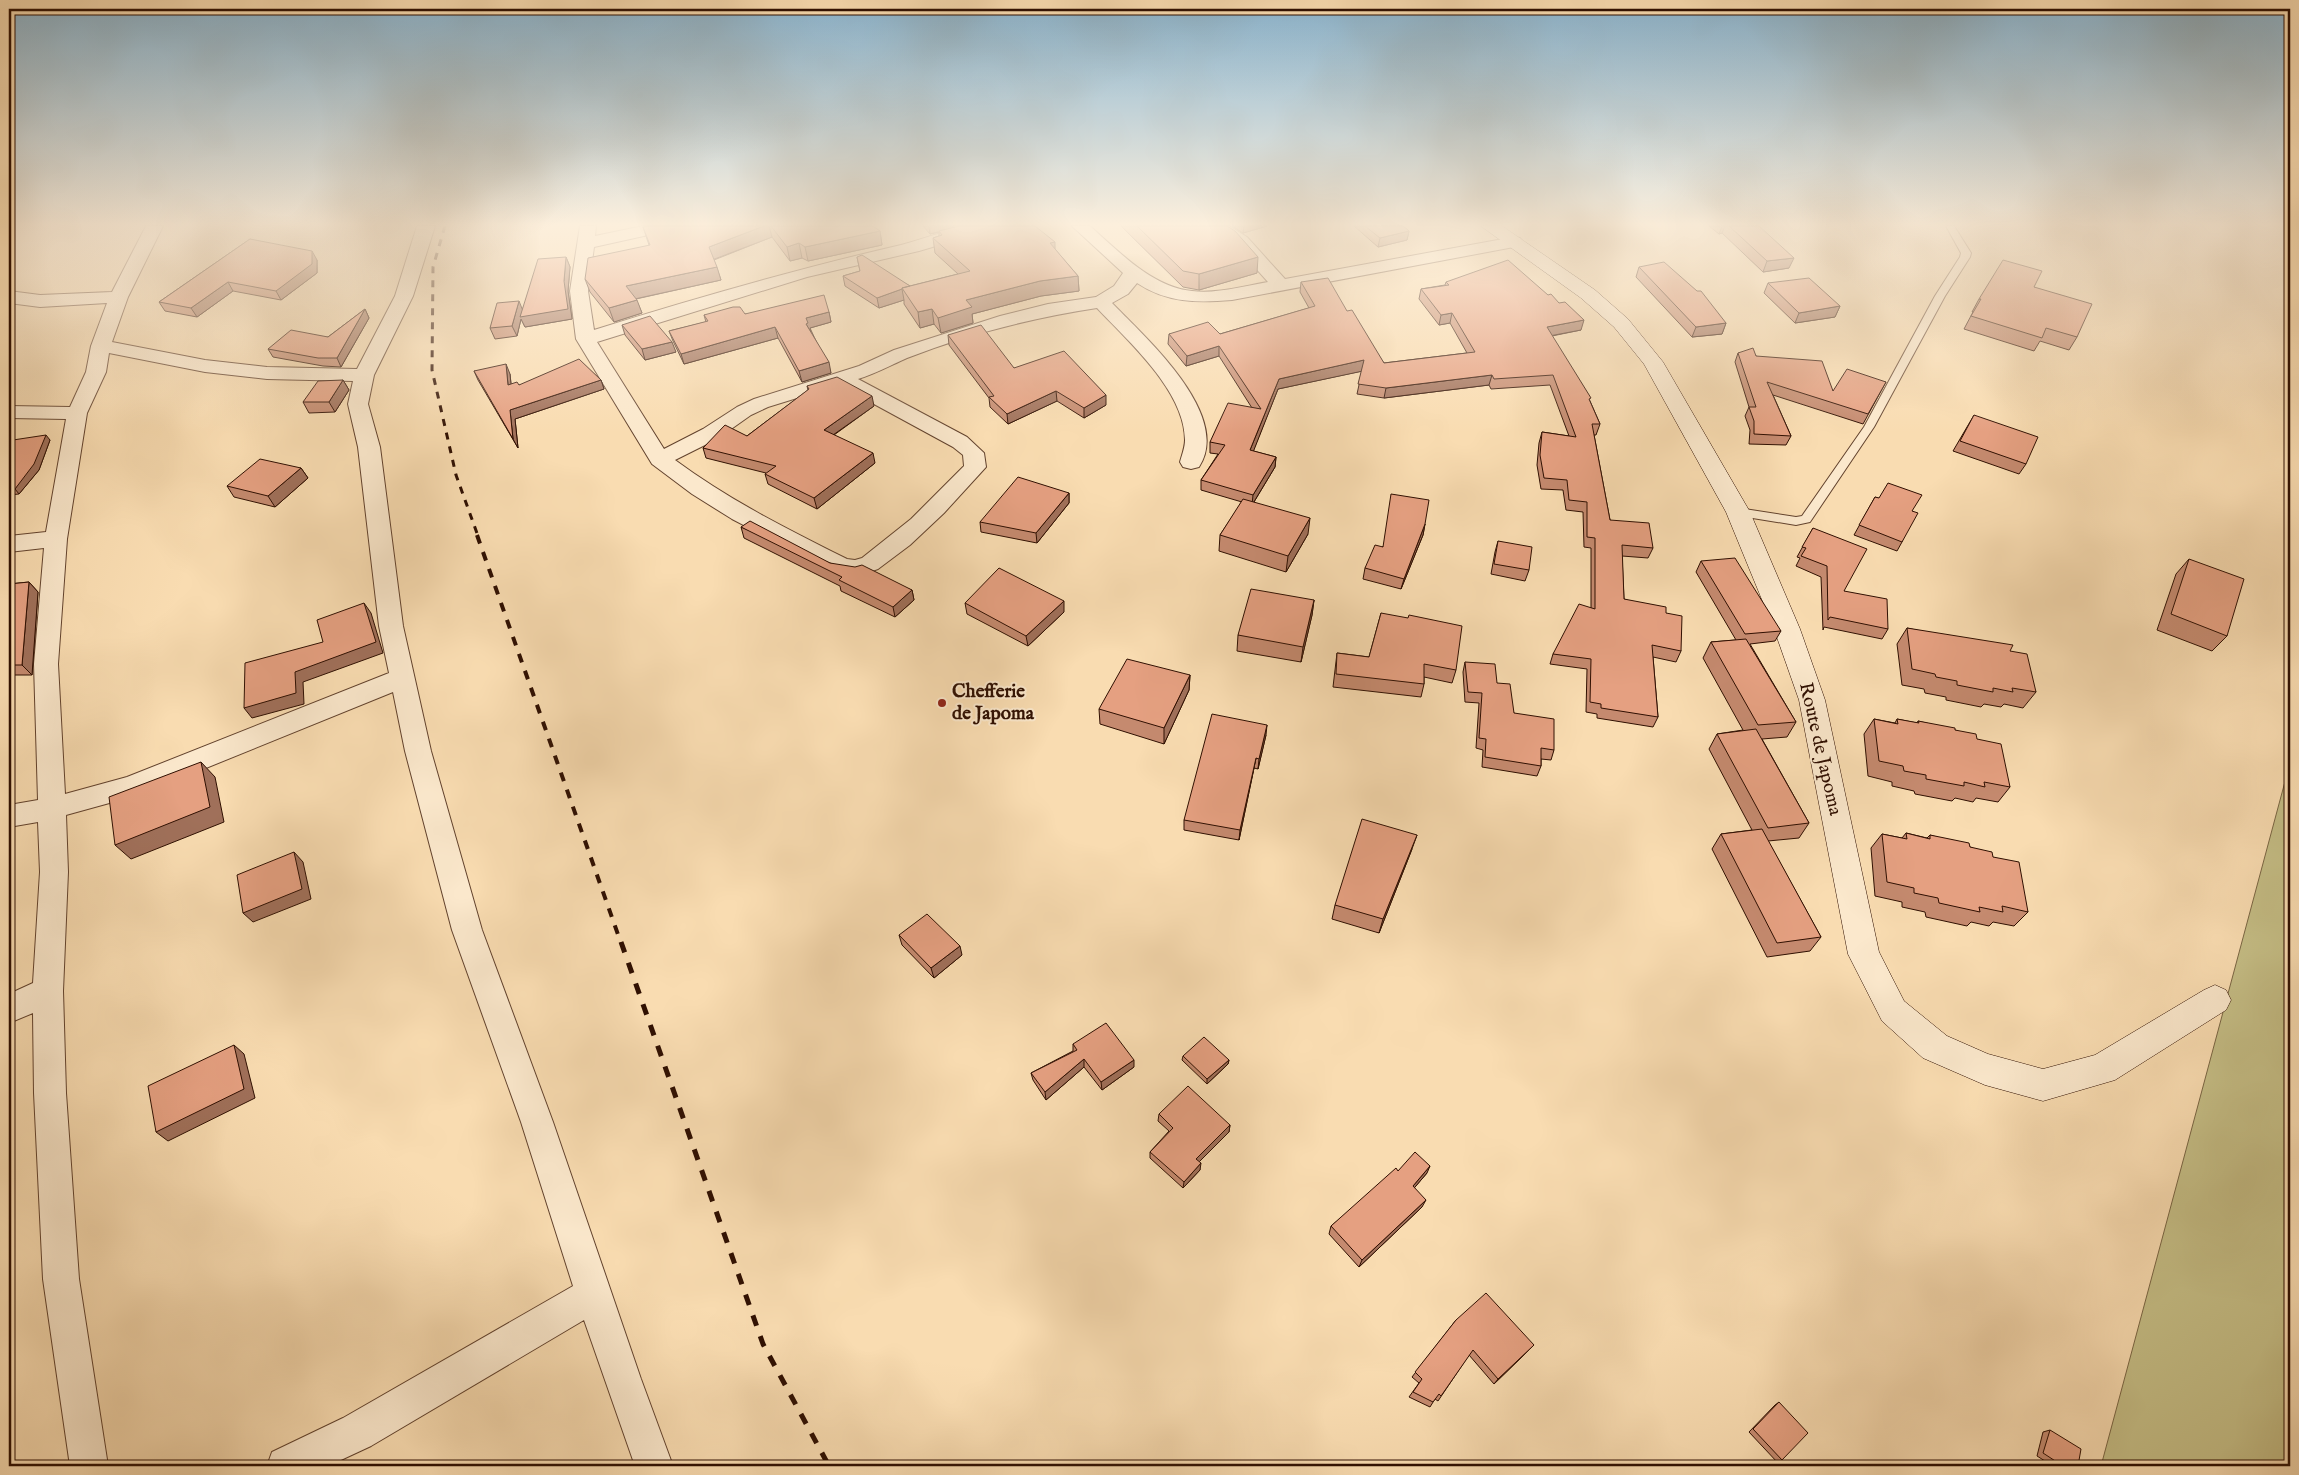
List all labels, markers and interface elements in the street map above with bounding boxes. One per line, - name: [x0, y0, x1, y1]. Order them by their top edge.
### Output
- place label: Chefferie de Japoma: [952, 680, 1035, 726]
- street label: Route de Japoma: [1793, 680, 1847, 819]
- marker: Chefferie de Japoma: [936, 697, 948, 709]

